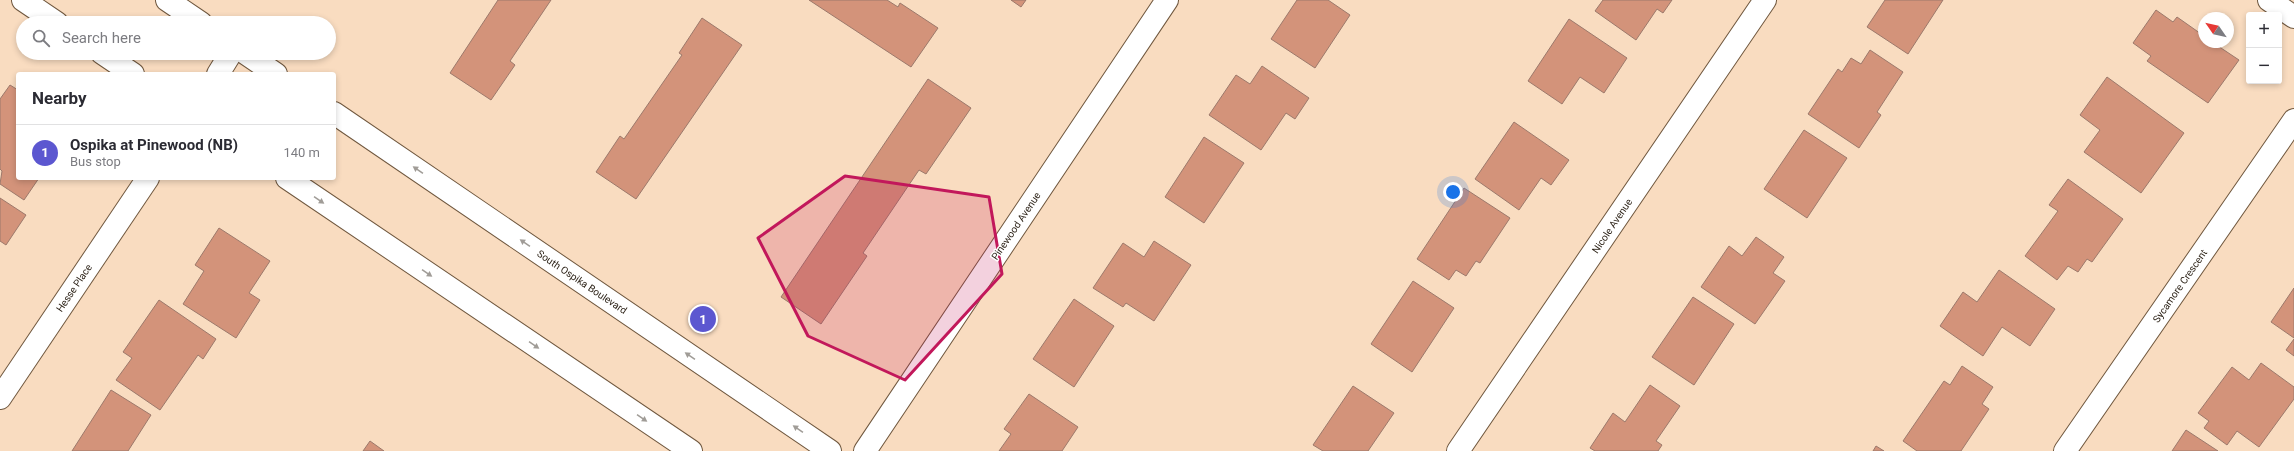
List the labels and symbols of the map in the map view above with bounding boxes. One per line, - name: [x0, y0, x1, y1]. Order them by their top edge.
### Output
- north arrow: [2198, 12, 2234, 48]
- one-way arrow: [412, 166, 423, 174]
- your location: [1443, 182, 1463, 202]
- street label: Pinewood Avenue: [989, 190, 1043, 262]
- one-way arrow: [314, 196, 324, 204]
- street label: Nicole Avenue: [1590, 197, 1634, 255]
- one-way arrow: [520, 239, 530, 247]
- street label: Sycamore Crescent: [2151, 247, 2209, 325]
- street label: South Ospika Boulevard: [535, 248, 629, 316]
- street label: Hesse Place: [54, 262, 94, 314]
- one-way arrow: [421, 269, 432, 277]
- pin: 1: [690, 304, 716, 334]
- one-way arrow: [529, 342, 540, 349]
- one-way arrow: [685, 352, 696, 360]
- one-way arrow: [637, 414, 647, 422]
- one-way arrow: [793, 425, 803, 433]

